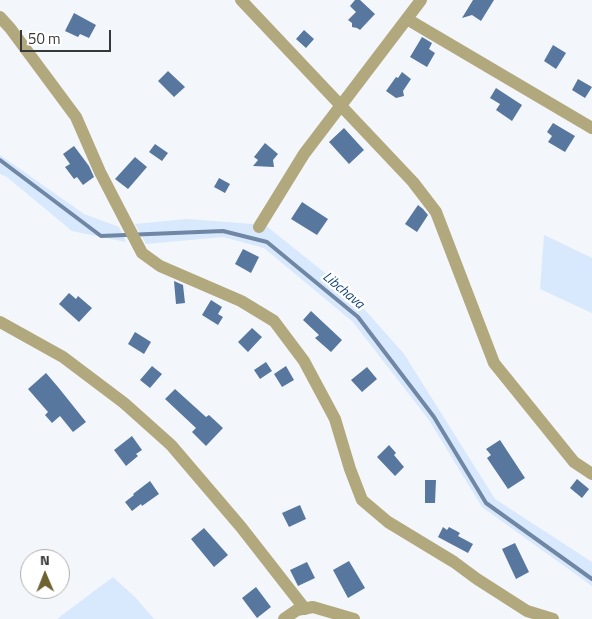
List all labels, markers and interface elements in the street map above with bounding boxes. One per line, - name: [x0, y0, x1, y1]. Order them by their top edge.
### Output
- scale bar: [22, 20, 114, 52]
- text: 50 m: [28, 27, 61, 50]
- water label: Libchava: [319, 269, 367, 313]
- north arrow: [20, 549, 70, 599]
- text: N: [40, 549, 50, 570]

